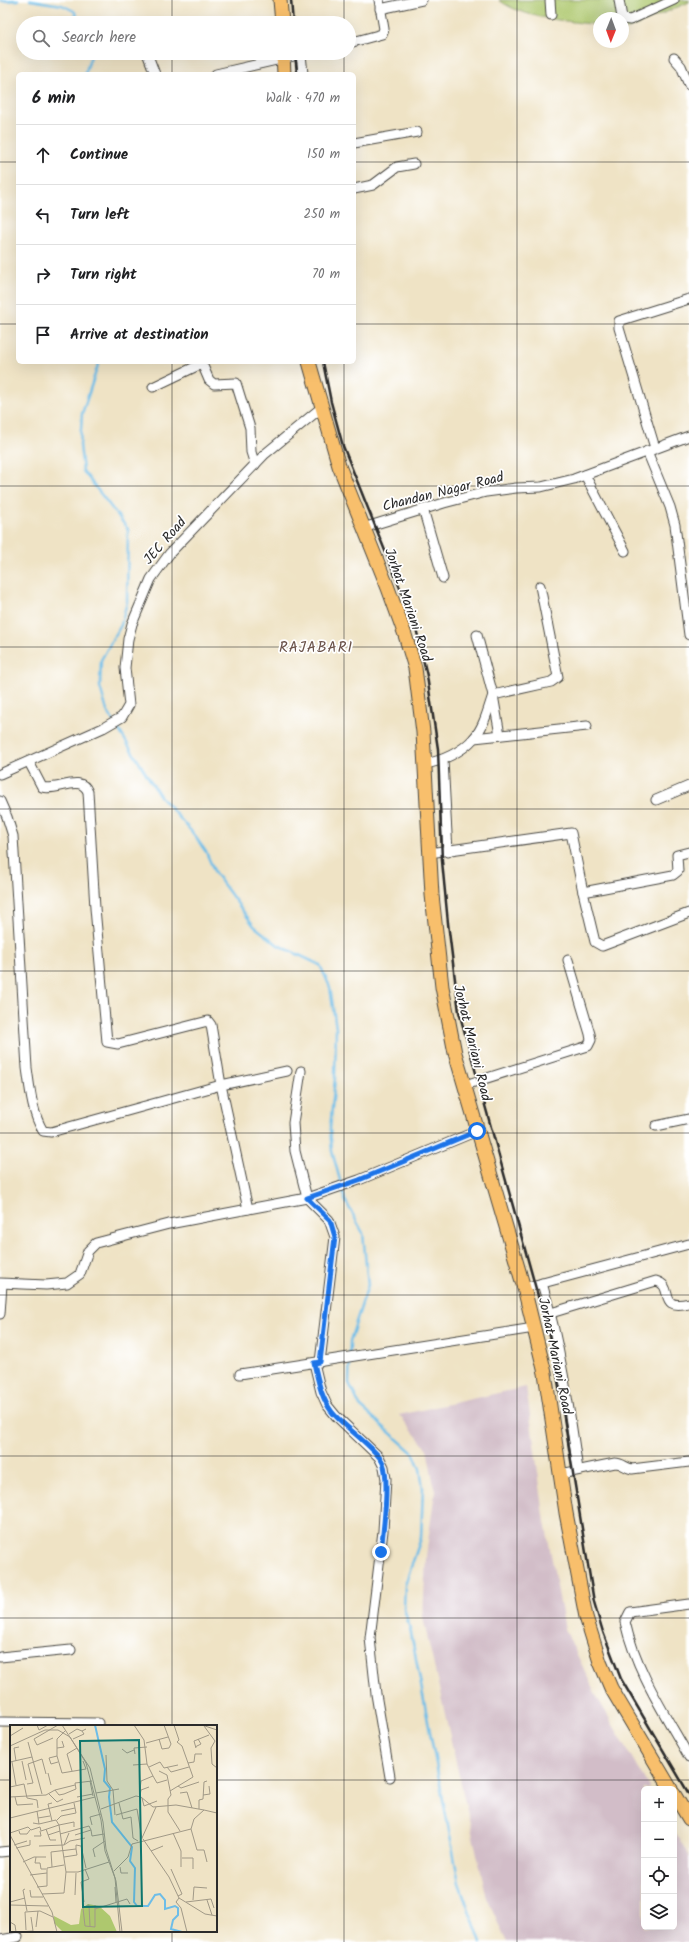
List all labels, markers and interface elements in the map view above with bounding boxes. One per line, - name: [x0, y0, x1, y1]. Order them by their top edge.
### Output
- north arrow: [593, 12, 629, 48]
- search box: [16, 16, 356, 60]
- text: Search here: [62, 26, 136, 50]
- icon: search: [30, 27, 52, 49]
- text: 6 min: [32, 85, 76, 112]
- text: Walk · 470 m: [266, 88, 340, 109]
- text: Continue: [70, 143, 128, 167]
- icon: ahead: [32, 144, 54, 166]
- text: 150 m: [307, 144, 340, 165]
- text: Turn left: [70, 203, 130, 227]
- icon: left: [32, 204, 54, 226]
- text: 250 m: [303, 204, 340, 225]
- text: Turn right: [70, 263, 137, 287]
- icon: right: [32, 264, 54, 286]
- text: 70 m: [312, 264, 340, 285]
- text: Arrive at destination: [70, 323, 209, 347]
- icon: arrive: [32, 324, 54, 346]
- street label: Chandan Nagar Road: [380, 466, 507, 518]
- street label: JEC Road: [138, 512, 193, 570]
- street label: Jorhat Mariani Road: [378, 545, 438, 666]
- district label: RAJABARI: [279, 636, 353, 660]
- street label: Jorhat Mariani Road: [447, 982, 497, 1104]
- route start: [468, 1122, 486, 1140]
- street label: Jorhat Mariani Road: [532, 1295, 578, 1418]
- route end: [372, 1543, 390, 1561]
- inset map: [10, 1725, 217, 1932]
- map controls: [641, 1786, 677, 1930]
- button: +: [641, 1786, 677, 1822]
- button: −: [641, 1822, 677, 1858]
- button: locate: [641, 1858, 677, 1894]
- button: layers: [641, 1894, 677, 1930]

